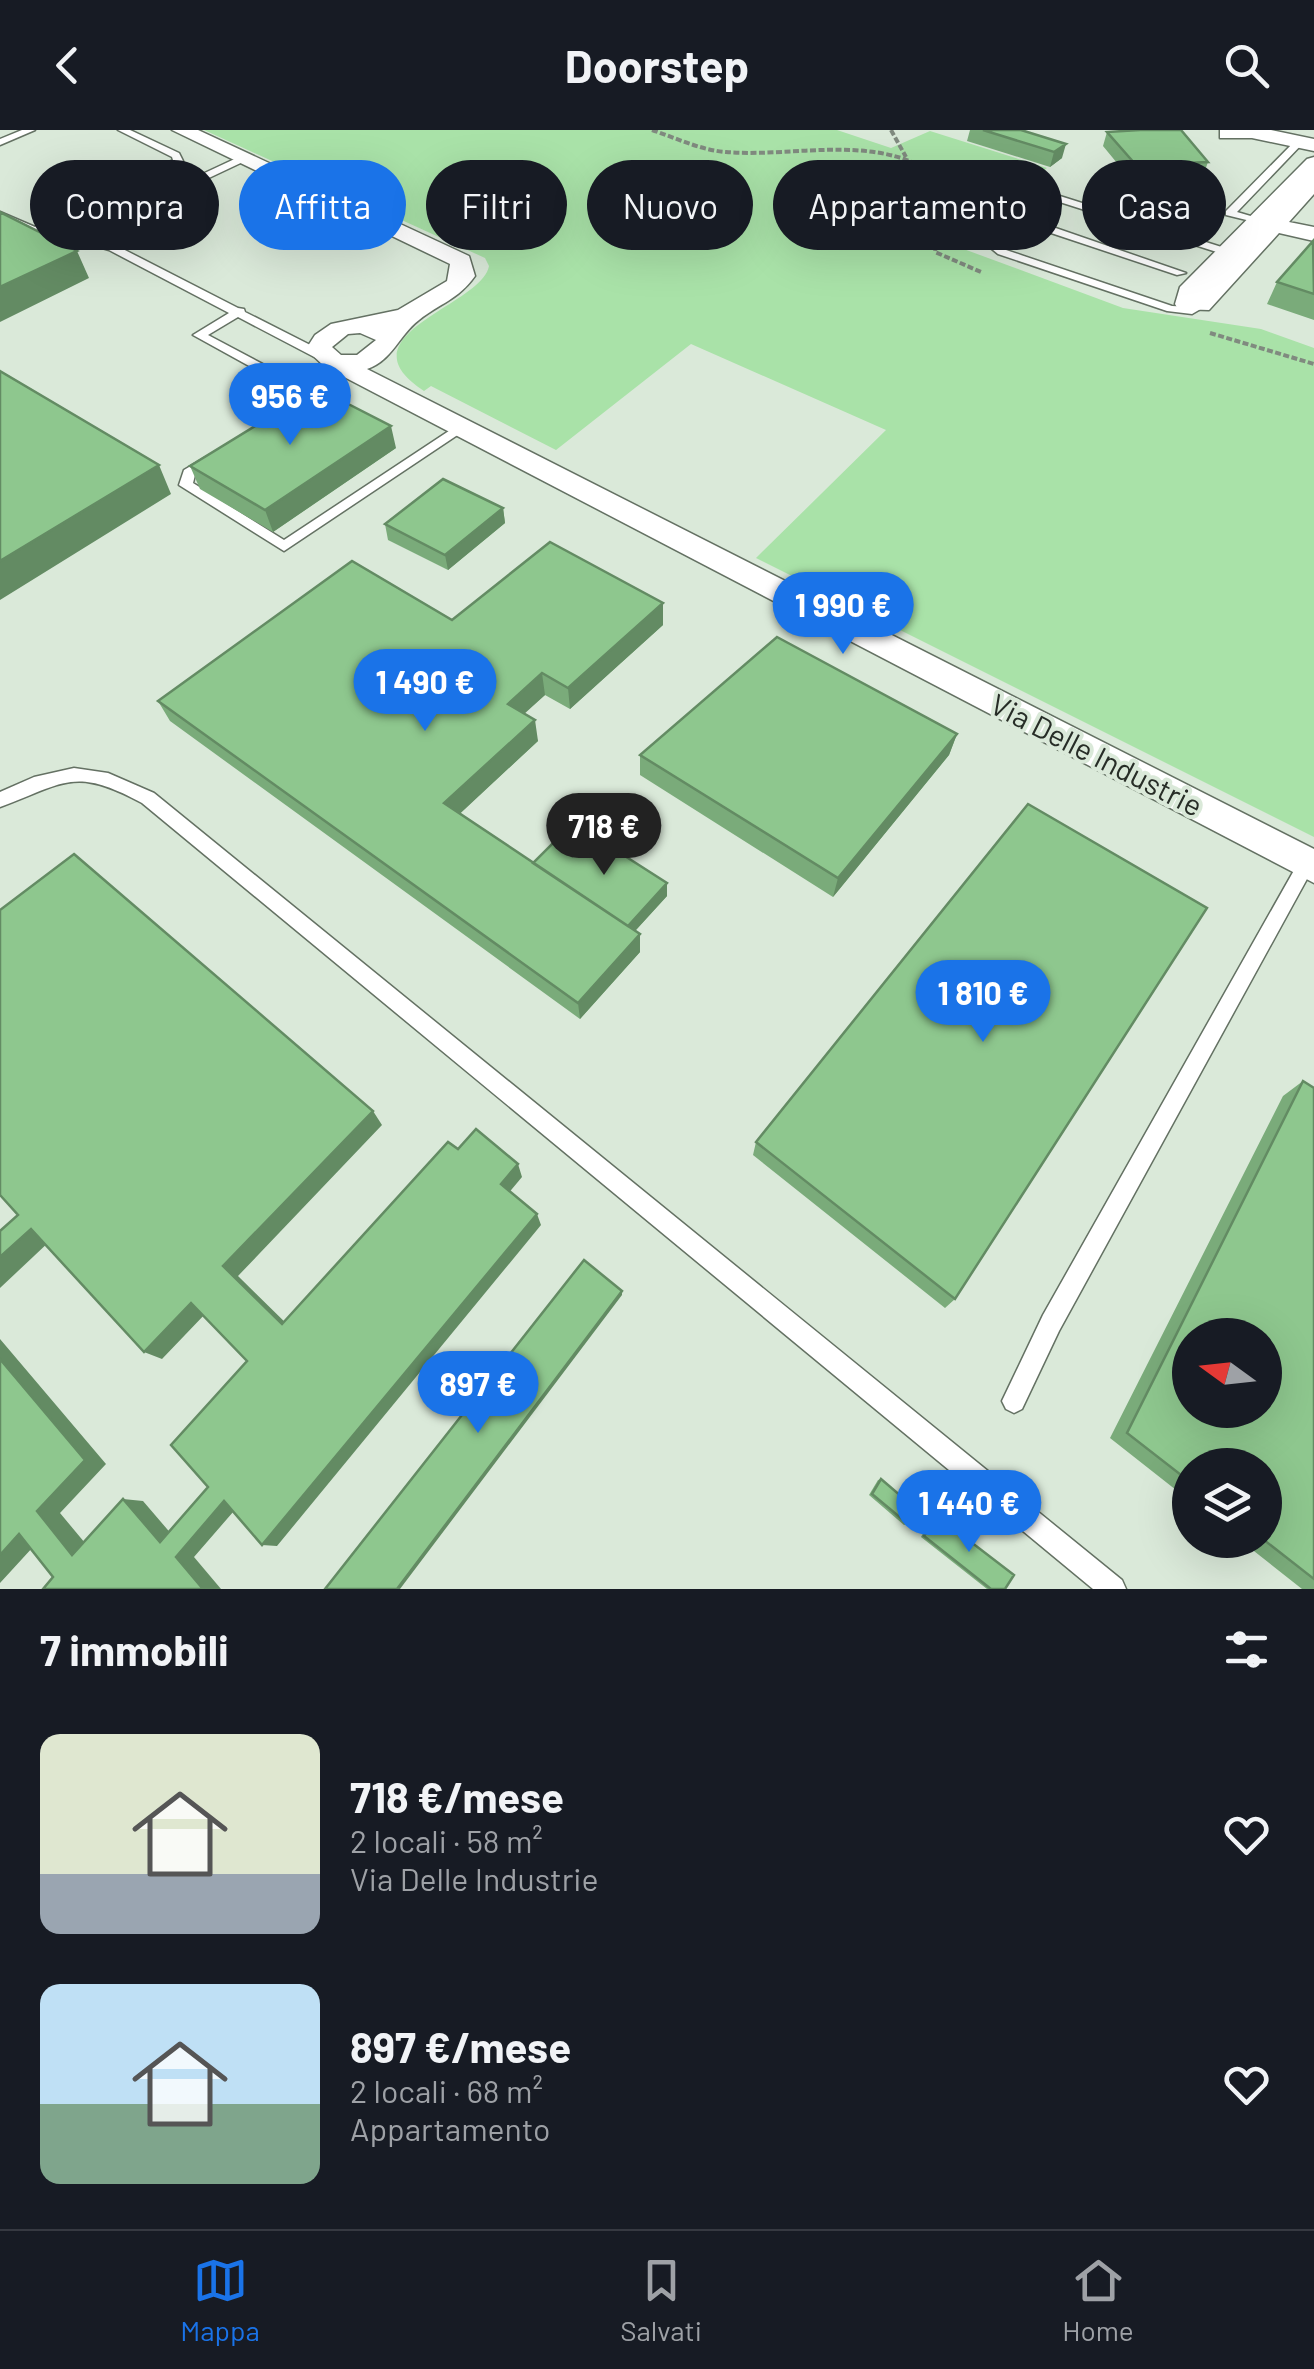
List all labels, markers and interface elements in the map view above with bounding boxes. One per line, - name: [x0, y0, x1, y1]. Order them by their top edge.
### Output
- icon: back: [40, 38, 95, 93]
- text: Doorstep: [565, 38, 749, 92]
- icon: search: [1219, 38, 1274, 93]
- chip: Compra: [30, 160, 219, 250]
- chip: Affitta: [239, 160, 406, 250]
- chip: Filtri: [426, 160, 567, 250]
- chip: Nuovo: [587, 160, 753, 250]
- chip: Appartamento: [773, 160, 1062, 250]
- chip: Casa: [1082, 160, 1226, 250]
- pin: 956 €: [220, 363, 360, 448]
- text: 956 €: [251, 376, 329, 414]
- pin: 1 990 €: [751, 572, 935, 657]
- text: 1 990 €: [795, 585, 891, 623]
- pin: 1 490 €: [333, 649, 517, 734]
- text: 1 490 €: [375, 662, 475, 700]
- street label: Via Delle Industrie: [985, 685, 1209, 823]
- pin: 718 €: [534, 793, 674, 878]
- text: 718 €: [568, 806, 640, 844]
- pin: 1 810 €: [891, 960, 1075, 1045]
- text: 1 810 €: [938, 973, 1028, 1011]
- north arrow: [1172, 1318, 1282, 1428]
- map controls: [1172, 1318, 1282, 1558]
- pin: 897 €: [408, 1351, 548, 1436]
- text: 897 €: [440, 1364, 516, 1402]
- button: layers: [1172, 1448, 1282, 1558]
- pin: 1 440 €: [877, 1470, 1061, 1555]
- text: 1 440 €: [918, 1483, 1020, 1521]
- icon: filters: [1219, 1622, 1274, 1677]
- text: 7 immobili: [40, 1624, 229, 1674]
- text: 718 €/mese: [350, 1771, 564, 1821]
- icon: home: [120, 1774, 240, 1894]
- icon: heart: [1219, 1807, 1274, 1862]
- text: 2 locali · 58 m²: [350, 1821, 543, 1859]
- text: Via Delle Industrie: [350, 1859, 599, 1897]
- text: 897 €/mese: [350, 2021, 571, 2071]
- icon: home: [120, 2024, 240, 2144]
- icon: heart: [1219, 2057, 1274, 2112]
- text: 2 locali · 68 m²: [350, 2071, 543, 2109]
- text: Appartamento: [350, 2109, 550, 2147]
- tab: Mappa: [180, 2253, 260, 2347]
- tab: Salvati: [620, 2253, 702, 2347]
- tab: Home: [1062, 2253, 1134, 2347]

